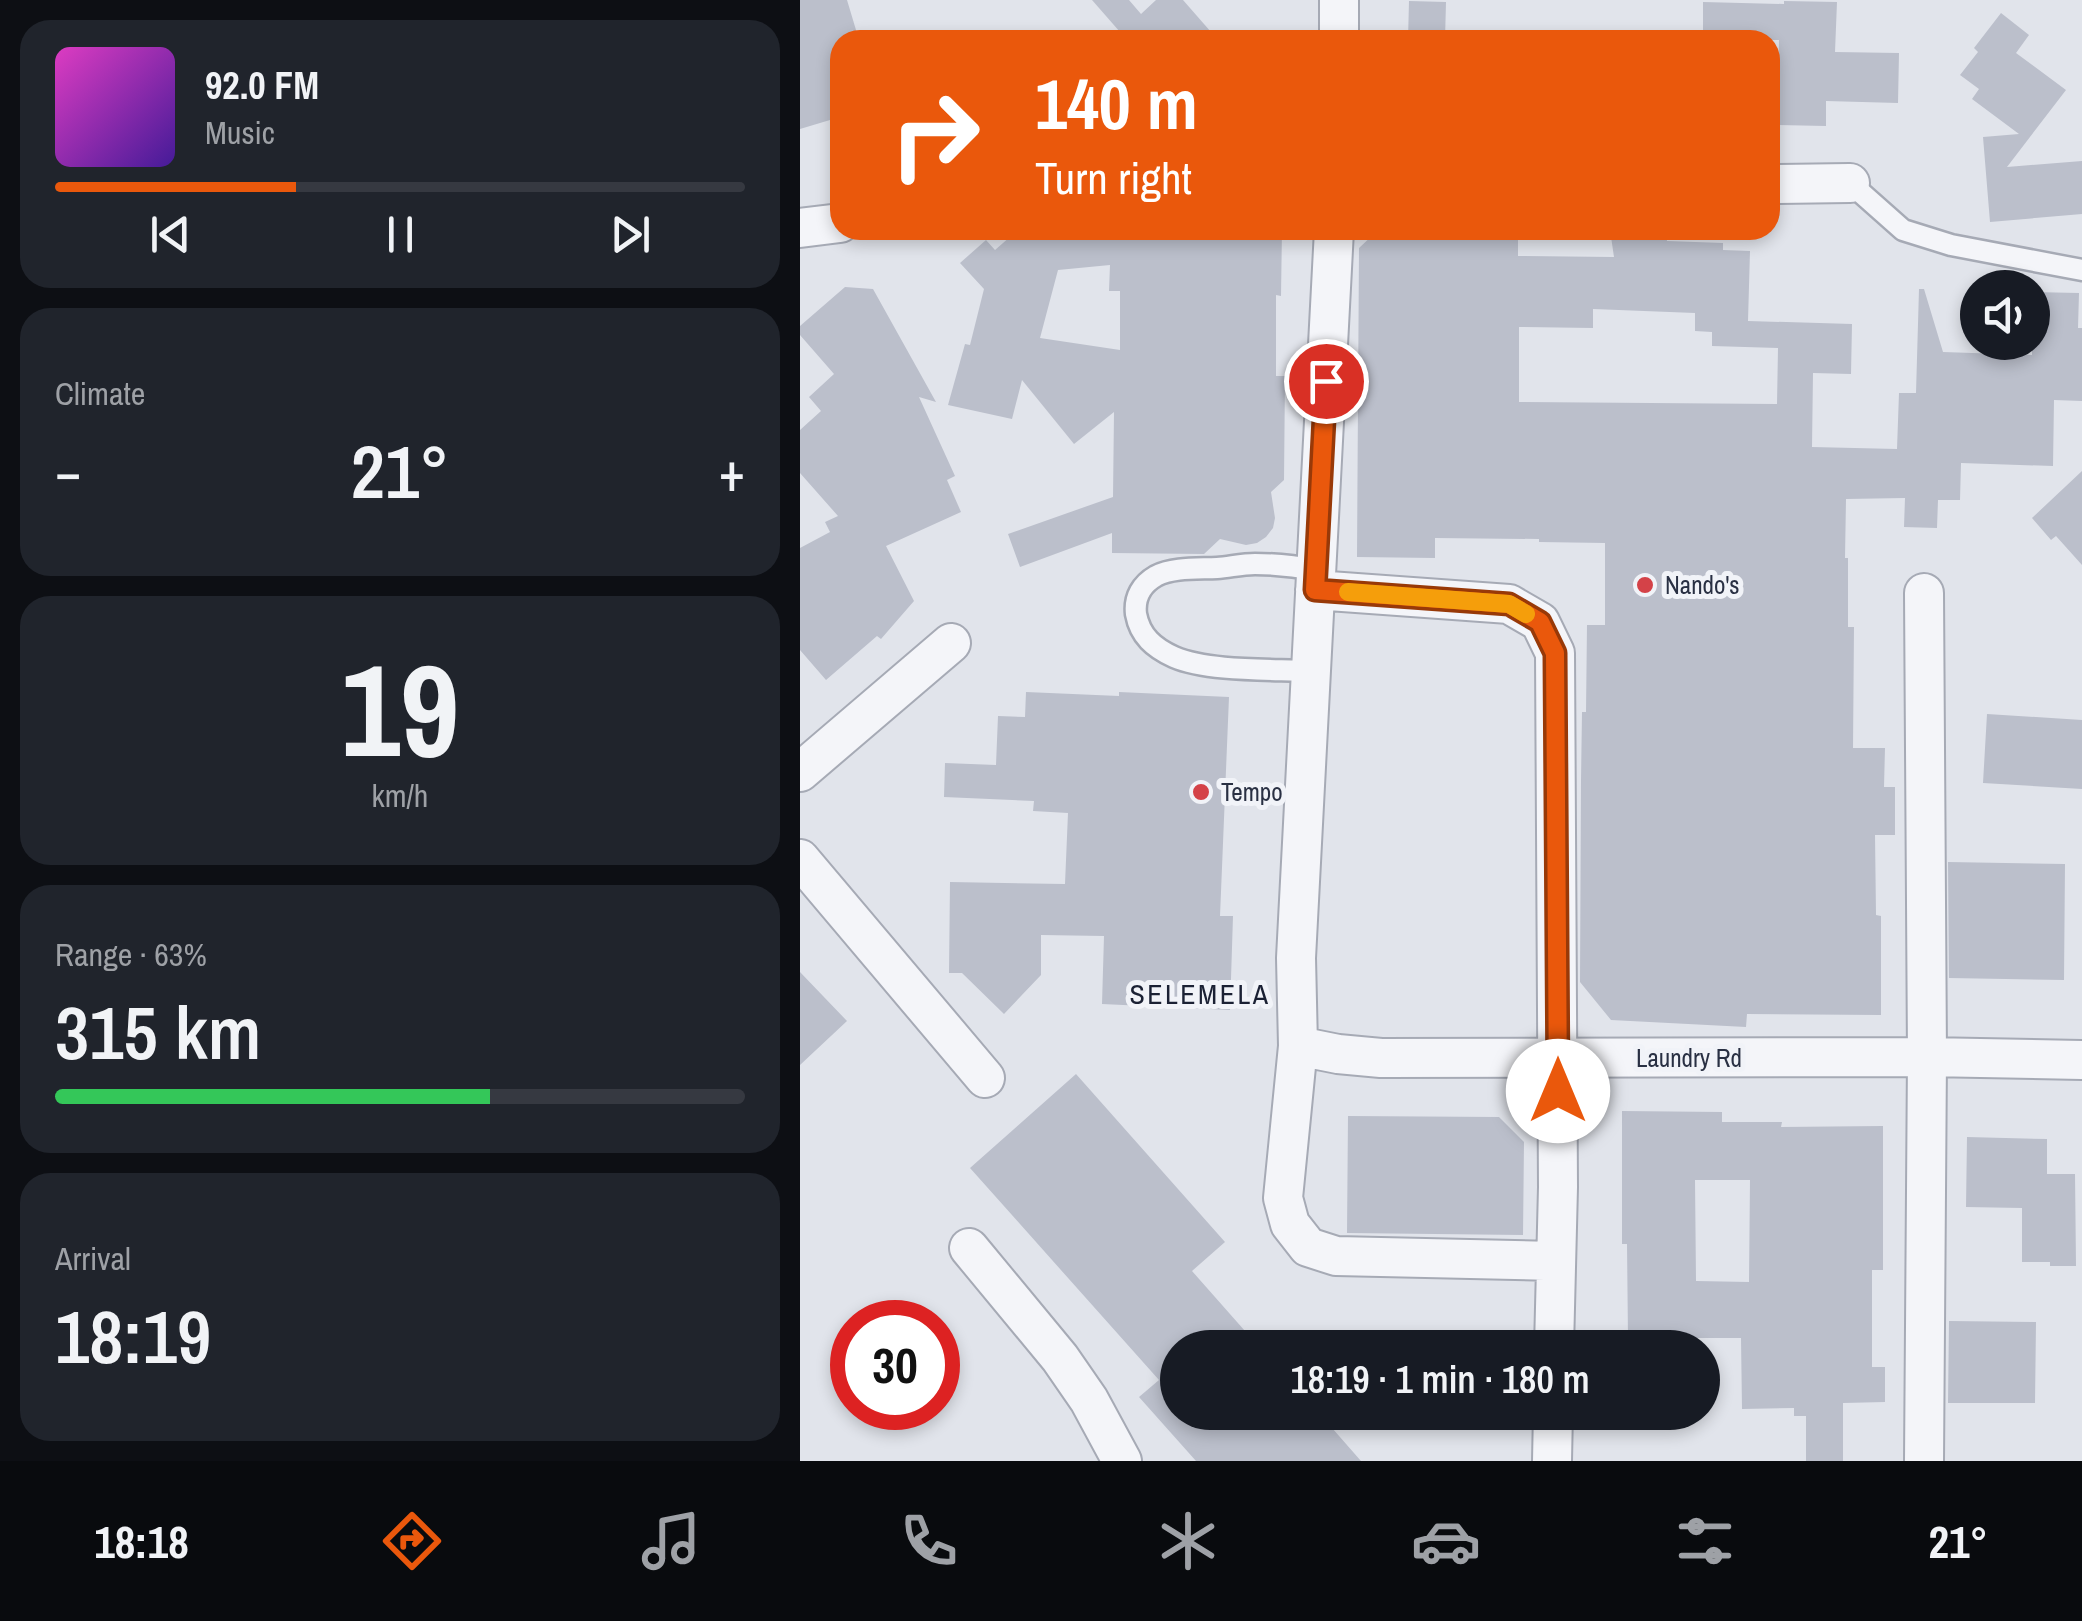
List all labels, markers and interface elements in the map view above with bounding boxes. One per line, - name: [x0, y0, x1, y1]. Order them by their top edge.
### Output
- text: 140 m: [1035, 57, 1198, 151]
- text: 92.0 FM: [205, 60, 319, 111]
- icon: right: [870, 70, 1000, 200]
- text: Music: [205, 111, 275, 154]
- text: Turn right: [1035, 147, 1192, 208]
- icon: previous: [143, 207, 198, 262]
- icon: pause: [373, 207, 428, 262]
- icon: next: [603, 207, 658, 262]
- map controls: [1960, 270, 2050, 360]
- button: sound: [1960, 270, 2050, 360]
- pin: [1284, 339, 1369, 424]
- icon: arrive: [1299, 354, 1354, 409]
- text: Climate: [55, 372, 145, 415]
- text: 21°: [351, 420, 449, 521]
- text: −: [55, 434, 81, 508]
- text: +: [719, 434, 745, 508]
- place label: Nando's: [1665, 568, 1740, 602]
- marker: Nando's: [1634, 574, 1656, 596]
- text: 19: [341, 621, 459, 797]
- text: km/h: [372, 774, 428, 817]
- place label: Tempo: [1221, 775, 1283, 809]
- marker: Tempo: [1190, 781, 1212, 803]
- text: Range · 63%: [55, 933, 207, 976]
- district label: SELEMELA: [1129, 975, 1271, 1013]
- text: 315 km: [55, 981, 261, 1082]
- position arrow: [1506, 1039, 1610, 1143]
- street label: Laundry Rd: [1636, 1041, 1742, 1075]
- text: Arrival: [55, 1237, 131, 1280]
- text: 18:19: [55, 1285, 211, 1386]
- speed limit sign: 30: [830, 1300, 960, 1430]
- text: 18:19 · 1 min · 180 m: [1290, 1354, 1590, 1405]
- icon: directions: [377, 1506, 447, 1576]
- icon: music: [636, 1506, 706, 1576]
- icon: phone: [894, 1506, 964, 1576]
- icon: climate: [1153, 1506, 1223, 1576]
- icon: car: [1411, 1506, 1481, 1576]
- icon: filters: [1670, 1506, 1740, 1576]
- text: 18:18: [94, 1511, 189, 1572]
- text: 21°: [1929, 1511, 1988, 1572]

